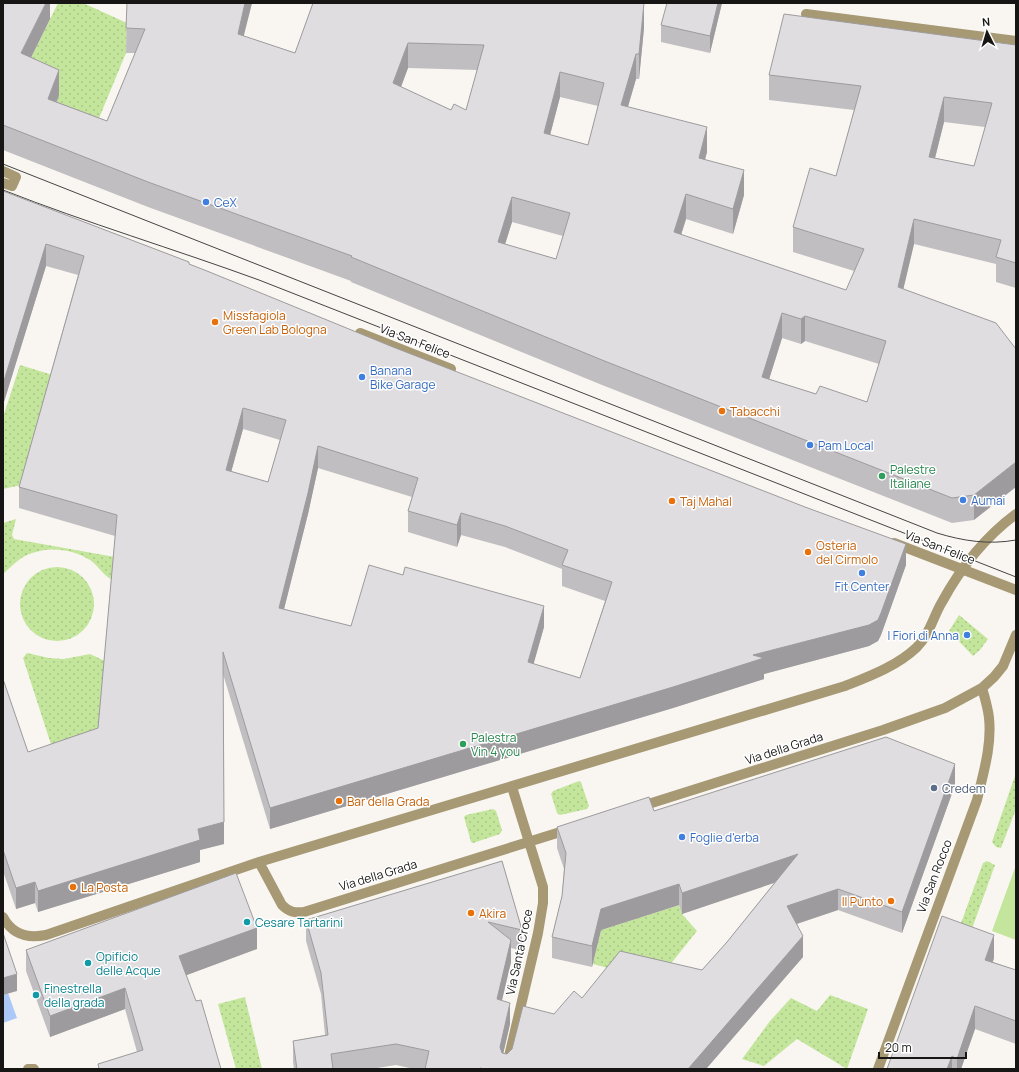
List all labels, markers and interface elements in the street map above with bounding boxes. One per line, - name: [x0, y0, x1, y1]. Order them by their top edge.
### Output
- north arrow: [967, 12, 1007, 52]
- text: N: [981, 14, 991, 29]
- place label: CeX: [214, 194, 238, 211]
- marker: CeX: [201, 197, 211, 207]
- place label: Missfagiola Green Lab Bologna: [223, 307, 327, 338]
- marker: Missfagiola Green Lab Bologna: [210, 317, 220, 327]
- street label: Via San Felice: [377, 320, 453, 362]
- place label: Banana Bike Garage: [370, 362, 435, 393]
- marker: Banana Bike Garage: [357, 372, 367, 382]
- place label: Tabacchi: [730, 403, 780, 420]
- marker: Tabacchi: [717, 406, 727, 416]
- place label: Pam Local: [818, 437, 874, 454]
- marker: Pam Local: [805, 440, 815, 450]
- place label: Palestre Italiane: [890, 461, 936, 492]
- marker: Palestre Italiane: [877, 471, 887, 481]
- place label: Aumai: [971, 492, 1005, 509]
- place label: Taj Mahal: [680, 493, 732, 510]
- marker: Aumai: [958, 495, 968, 505]
- marker: Taj Mahal: [667, 496, 677, 506]
- street label: Via San Felice: [902, 526, 978, 568]
- place label: Osteria del Cirmolo: [816, 537, 878, 568]
- marker: Osteria del Cirmolo: [803, 547, 813, 557]
- marker: Fit Center: [857, 568, 867, 578]
- place label: Fit Center: [835, 578, 890, 595]
- place label: I Fiori di Anna: [887, 627, 959, 644]
- marker: I Fiori di Anna: [962, 630, 972, 640]
- street label: Via della Grada: [743, 727, 825, 769]
- place label: Palestra Vin 4 you: [471, 729, 520, 760]
- marker: Palestra Vin 4 you: [458, 739, 468, 749]
- place label: Credem: [942, 780, 986, 797]
- marker: Credem: [929, 783, 939, 793]
- place label: Bar della Grada: [347, 793, 430, 810]
- marker: Bar della Grada: [334, 796, 344, 806]
- place label: Foglie d'erba: [690, 829, 759, 846]
- marker: Foglie d'erba: [677, 832, 687, 842]
- street label: Via San Rocco: [912, 837, 956, 915]
- street label: Via della Grada: [337, 855, 419, 895]
- place label: La Posta: [81, 879, 128, 896]
- marker: La Posta: [68, 882, 78, 892]
- place label: Il Punto: [842, 893, 883, 910]
- marker: Il Punto: [886, 896, 896, 906]
- place label: Akira: [479, 905, 506, 922]
- marker: Akira: [466, 908, 476, 918]
- street label: Via Santa Croce: [502, 908, 536, 996]
- place label: Cesare Tartarini: [255, 914, 343, 931]
- marker: Cesare Tartarini: [242, 917, 252, 927]
- place label: Opificio delle Acque: [96, 948, 161, 979]
- marker: Opificio delle Acque: [83, 958, 93, 968]
- place label: Finestrella della grada: [44, 980, 104, 1011]
- marker: Finestrella della grada: [31, 990, 41, 1000]
- scale bar: [879, 1034, 966, 1060]
- text: 20 m: [885, 1039, 912, 1056]

